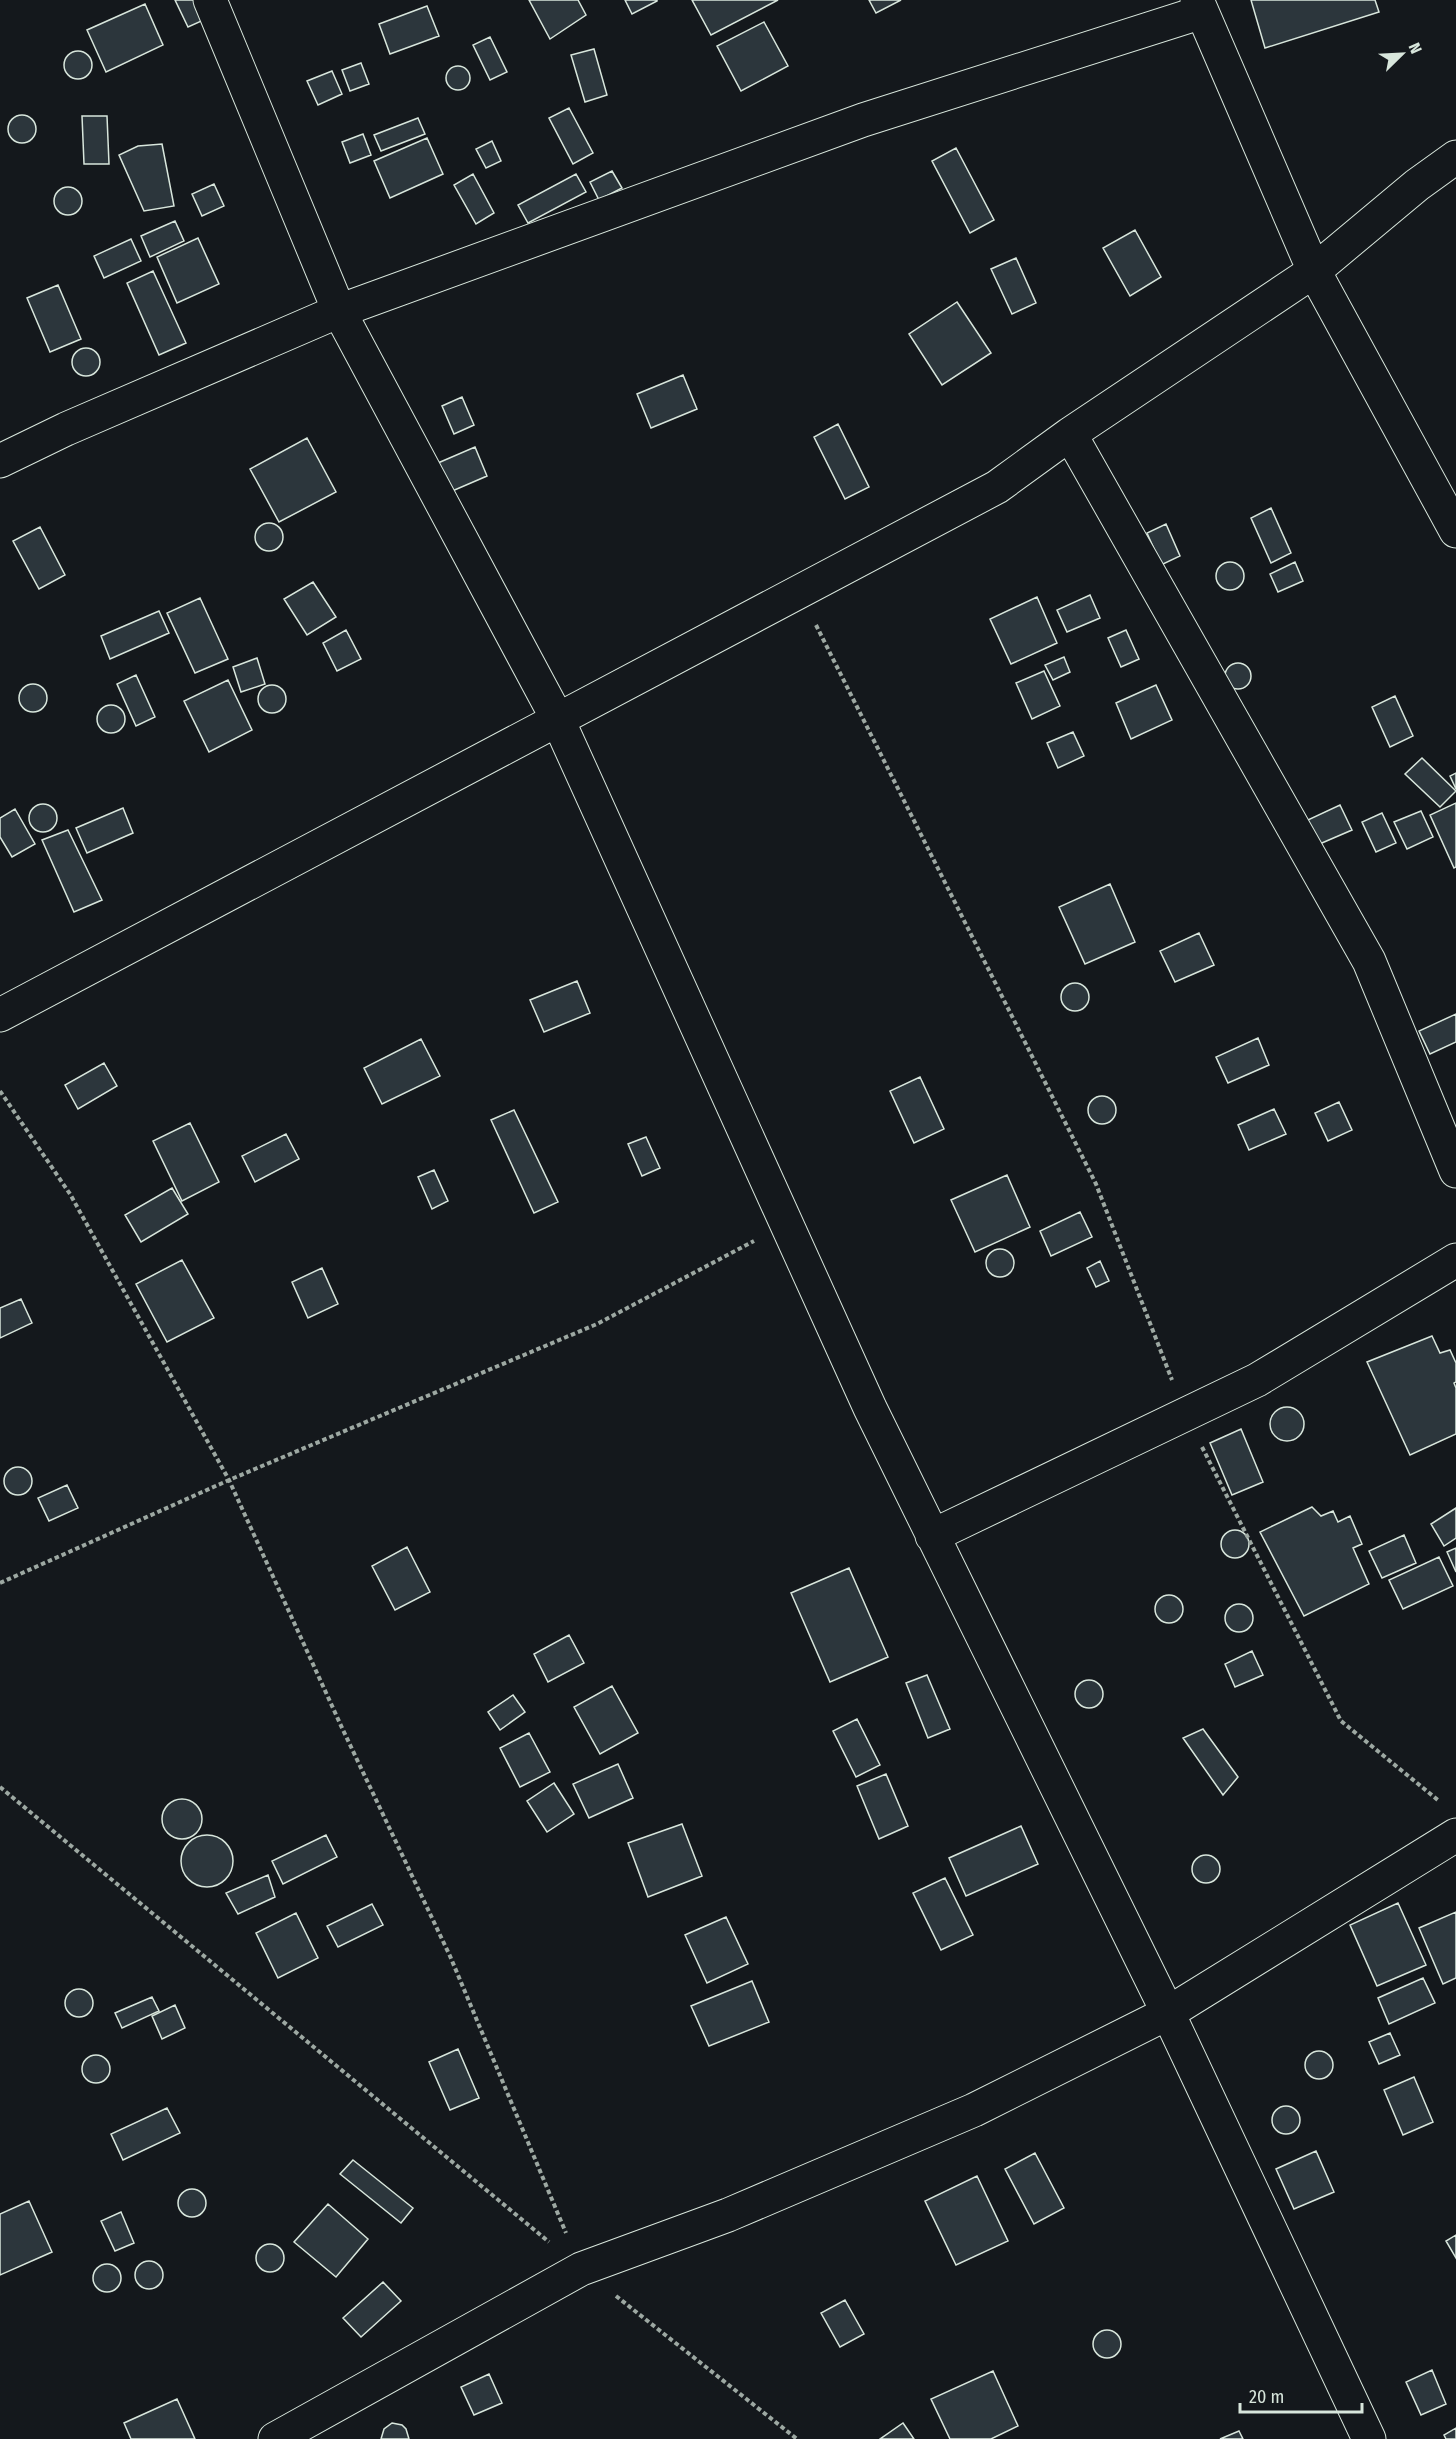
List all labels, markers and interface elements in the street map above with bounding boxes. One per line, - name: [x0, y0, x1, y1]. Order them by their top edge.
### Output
- north arrow: [1372, 24, 1432, 84]
- text: N: [1405, 40, 1426, 56]
- scale bar: [1240, 2376, 1362, 2414]
- text: 20 m: [1249, 2386, 1284, 2408]

